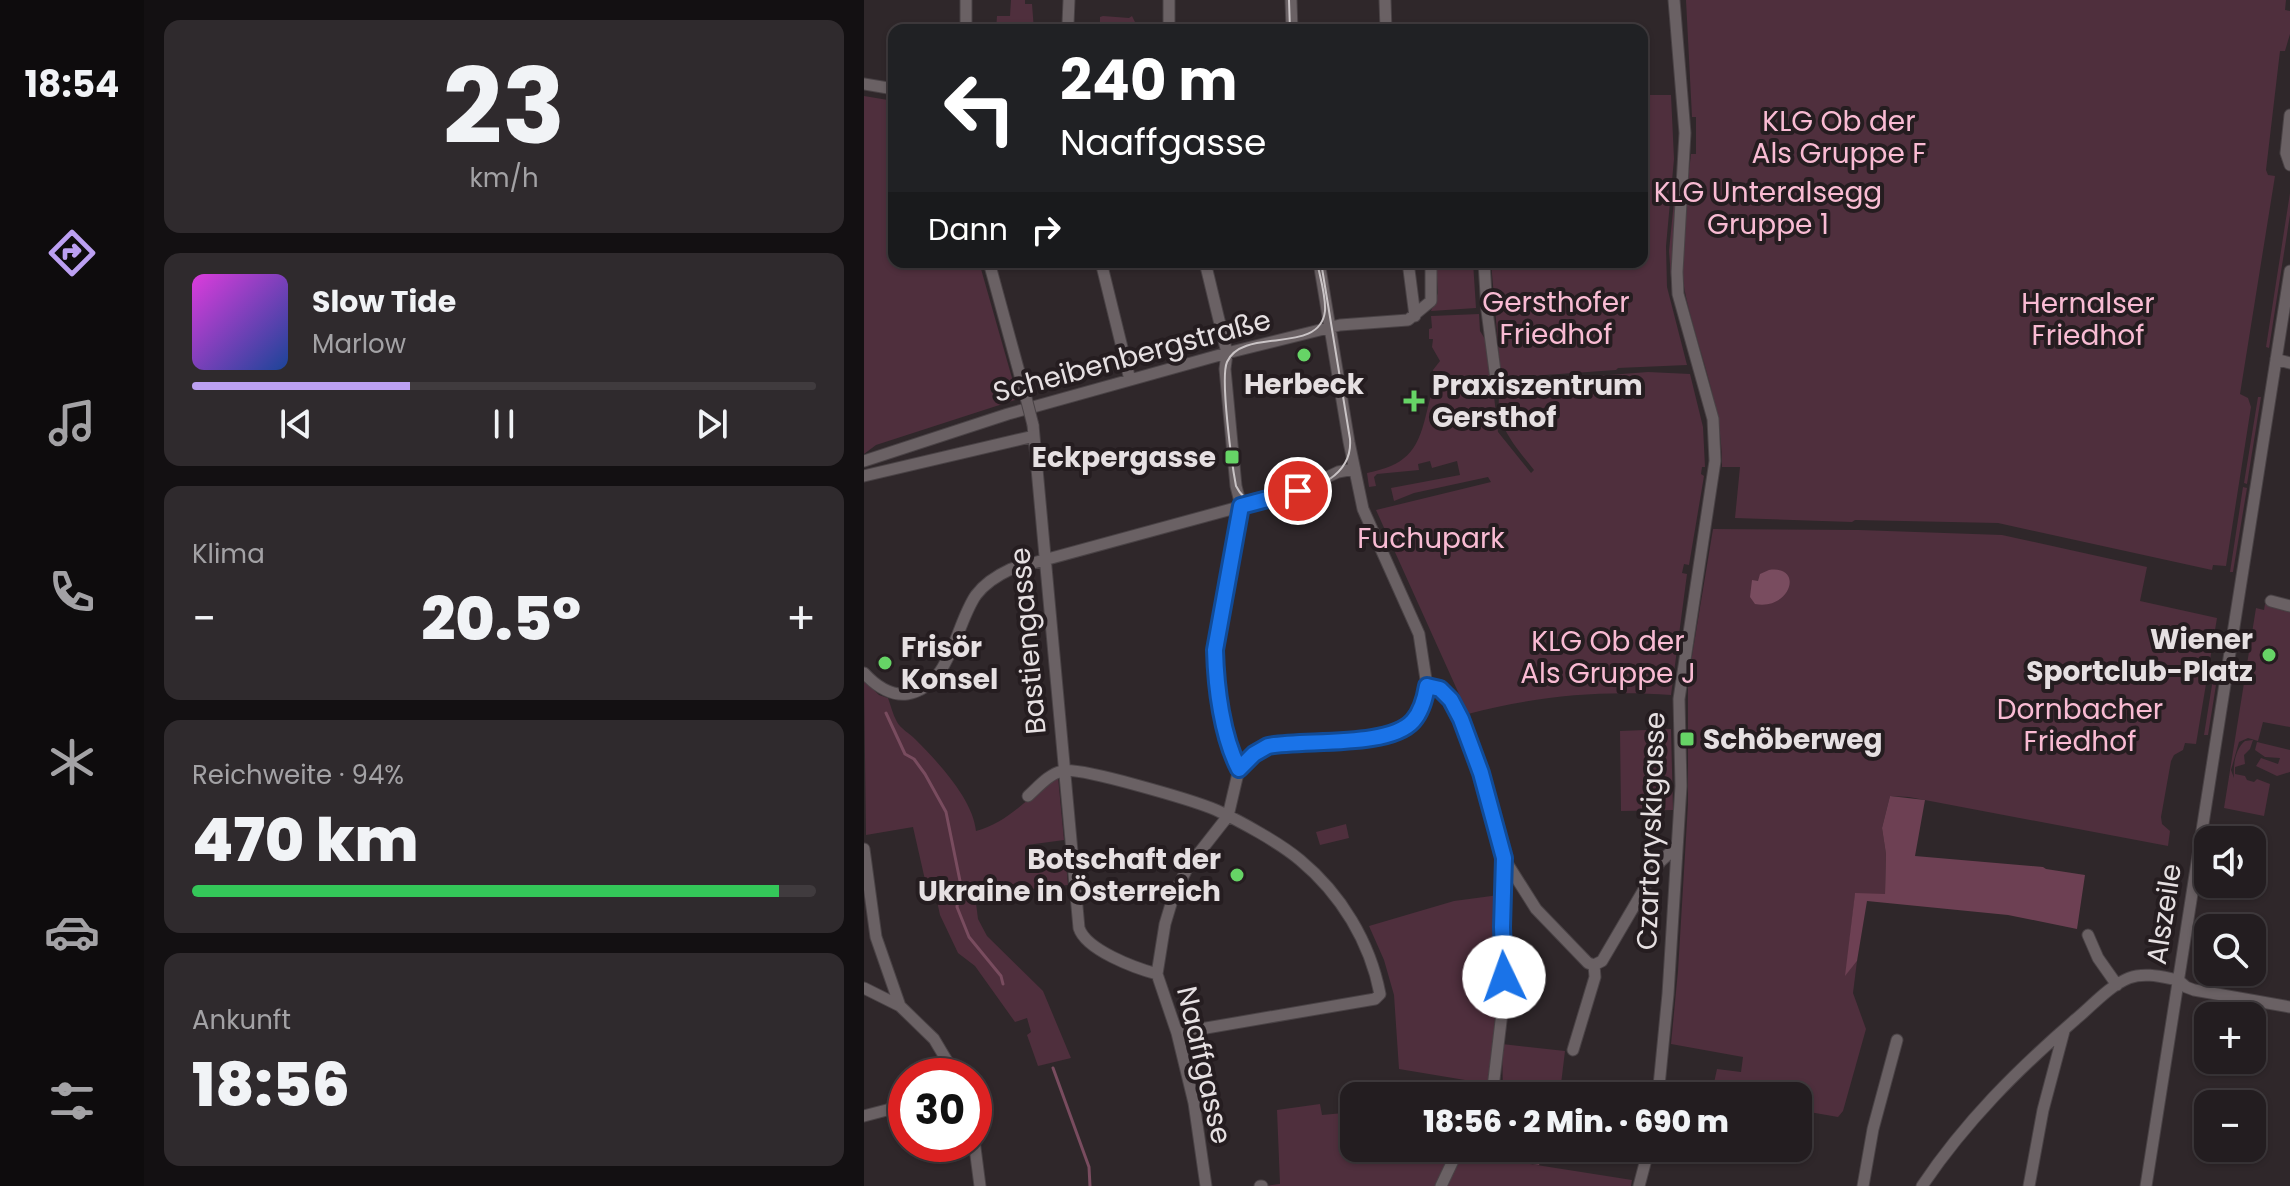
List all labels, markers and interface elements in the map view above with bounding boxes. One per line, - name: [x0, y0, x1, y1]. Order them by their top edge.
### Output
- text: 23: [443, 34, 565, 179]
- text: 240 m: [1060, 41, 1238, 120]
- icon: left: [928, 56, 1032, 160]
- text: 18:54: [25, 59, 119, 110]
- park label: KLG Ob der Als Gruppe F: [1752, 102, 1926, 173]
- text: Naaffgasse: [1060, 117, 1266, 168]
- text: km/h: [469, 160, 539, 196]
- park label: KLG Unteralsegg Gruppe 1: [1654, 173, 1882, 244]
- text: Dann: [928, 208, 1008, 251]
- icon: right: [1024, 208, 1068, 252]
- icon: directions: [44, 225, 100, 281]
- text: Slow Tide: [312, 280, 456, 323]
- park label: Gersthofer Friedhof: [1482, 283, 1630, 354]
- park label: Hernalser Friedhof: [2021, 284, 2155, 355]
- street label: Scheibenbergstraße: [989, 300, 1275, 412]
- text: Marlow: [312, 326, 406, 362]
- marker: Herbeck: [1295, 346, 1313, 364]
- place label: Herbeck: [1244, 365, 1365, 404]
- place label: Praxiszentrum Gersthof: [1432, 366, 1643, 437]
- marker: Praxiszentrum Gersthof: [1403, 390, 1425, 412]
- icon: music: [44, 395, 100, 451]
- icon: previous: [274, 402, 318, 446]
- icon: pause: [482, 402, 526, 446]
- icon: next: [690, 402, 734, 446]
- place label: Eckpergasse: [1032, 438, 1216, 477]
- marker: Eckpergasse: [1223, 448, 1241, 466]
- pin: [1264, 457, 1332, 525]
- icon: arrive: [1276, 469, 1320, 513]
- park label: Fuchupark: [1357, 519, 1505, 558]
- text: Klima: [192, 536, 265, 572]
- street label: Bastiengasse: [1000, 546, 1056, 736]
- icon: phone: [44, 564, 100, 620]
- text: 20.5°: [421, 577, 581, 661]
- text: −: [192, 588, 216, 649]
- text: +: [786, 588, 816, 649]
- place label: Wiener Sportclub-Platz: [2026, 620, 2253, 691]
- park label: KLG Ob der Als Gruppe J: [1520, 622, 1696, 693]
- place label: Frisör Konsel: [901, 628, 998, 699]
- marker: Wiener Sportclub-Platz: [2260, 646, 2278, 664]
- marker: Frisör Konsel: [876, 654, 894, 672]
- park label: Dornbacher Friedhof: [1997, 690, 2163, 761]
- street label: Czartoryskigasse: [1627, 711, 1675, 951]
- place label: Schöberweg: [1703, 720, 1883, 759]
- marker: Schöberweg: [1678, 730, 1696, 748]
- icon: climate: [44, 734, 100, 790]
- text: Reichweite · 94%: [192, 757, 404, 793]
- text: 470 km: [192, 798, 419, 882]
- map controls: [2194, 826, 2266, 1162]
- button: sound: [2194, 826, 2266, 898]
- place label: Botschaft der Ukraine in Österreich: [918, 840, 1221, 911]
- street label: Alszeile: [2137, 861, 2191, 967]
- marker: Botschaft der Ukraine in Österreich: [1228, 866, 1246, 884]
- icon: car: [44, 904, 100, 960]
- button: search: [2194, 914, 2266, 986]
- position arrow: [1462, 935, 1546, 1019]
- street label: Naaffgasse: [1167, 982, 1241, 1148]
- text: Ankunft: [192, 1002, 291, 1038]
- button: +: [2194, 1002, 2266, 1074]
- text: 18:56: [192, 1043, 350, 1127]
- speed limit sign: 30: [888, 1058, 992, 1162]
- icon: filters: [44, 1073, 100, 1129]
- button: −: [2194, 1090, 2266, 1162]
- text: 18:56 · 2 Min. · 690 m: [1423, 1100, 1729, 1143]

